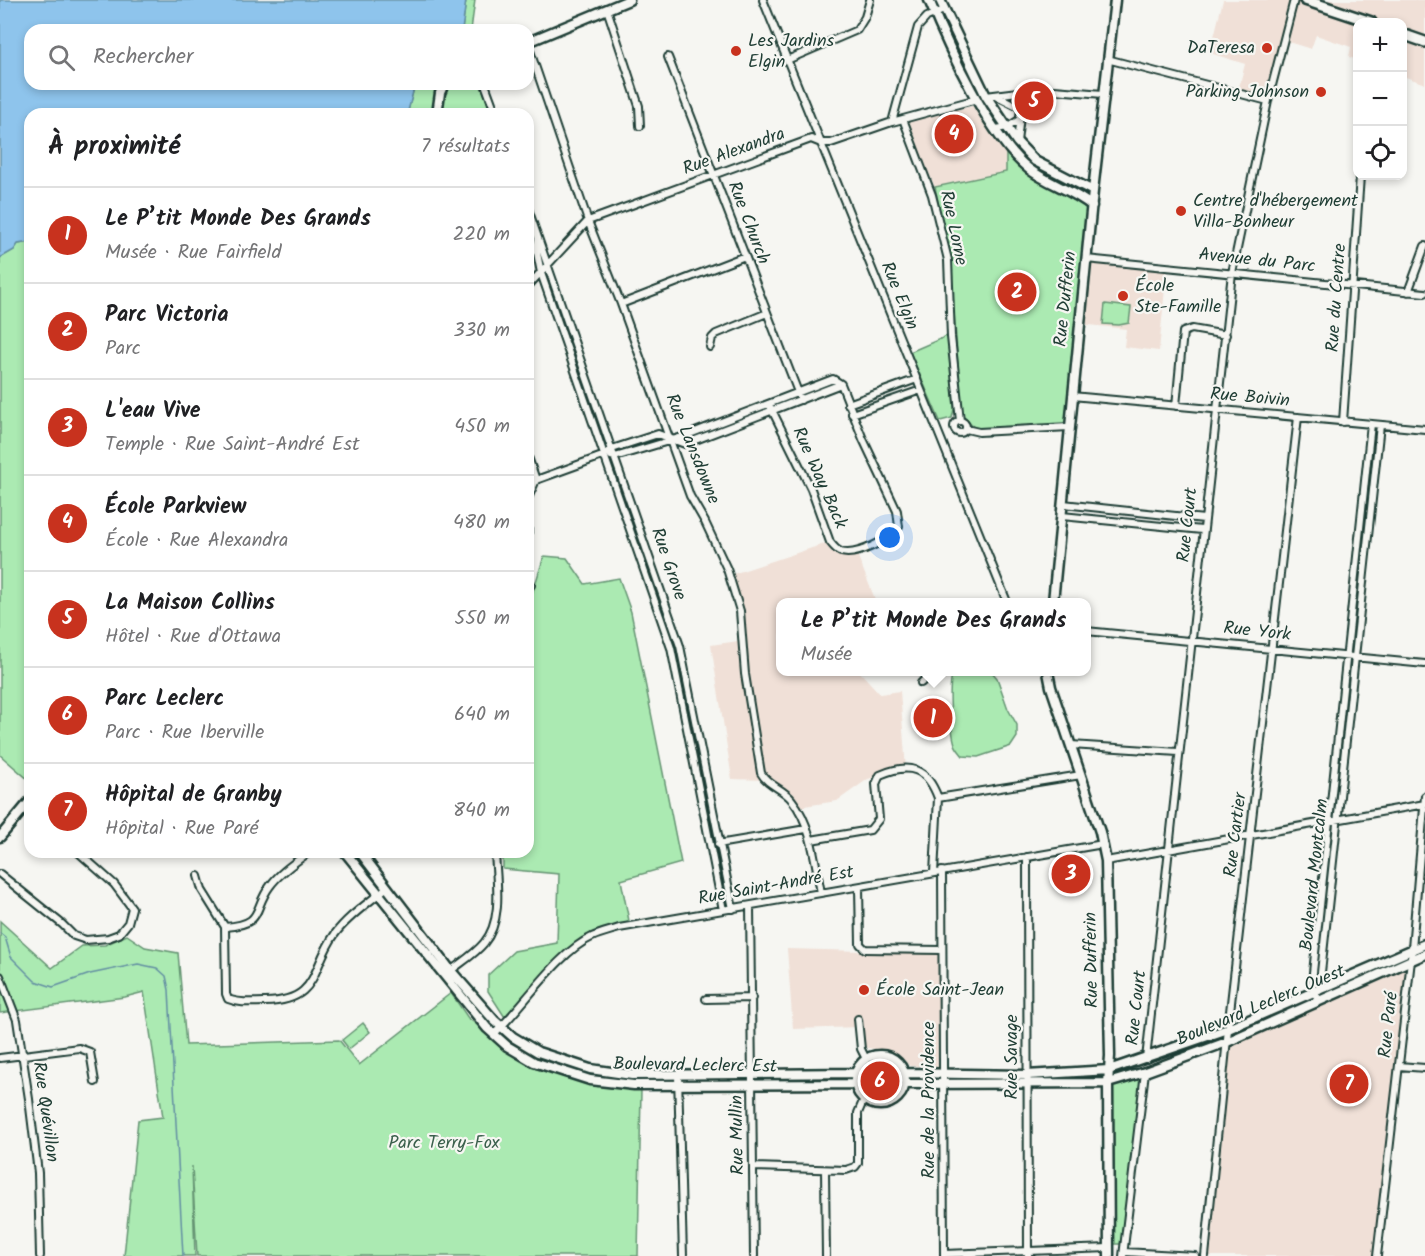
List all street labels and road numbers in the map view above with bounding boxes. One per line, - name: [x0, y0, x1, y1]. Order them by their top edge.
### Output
- street label: Rue Alexandra: [679, 120, 789, 184]
- street label: Rue Church: [719, 177, 777, 269]
- street label: Rue Lorne: [931, 188, 975, 268]
- street label: Avenue du Parc: [1197, 240, 1317, 282]
- street label: Rue du Centre: [1319, 243, 1355, 353]
- street label: Rue Dufferin: [1047, 250, 1085, 348]
- street label: Rue Elgin: [872, 257, 926, 335]
- street label: Rue Boivin: [1209, 380, 1291, 416]
- street label: Rue Lansdowne: [657, 389, 727, 509]
- street label: Rue Way Back: [784, 422, 855, 534]
- street label: Rue Court: [1170, 485, 1206, 564]
- street label: Rue Grove: [642, 524, 694, 604]
- street label: Rue York: [1222, 614, 1293, 650]
- street label: Rue Cartier: [1216, 790, 1256, 879]
- street label: Boulevard Montcalm: [1293, 797, 1337, 953]
- street label: Rue Saint-André Est: [696, 858, 857, 914]
- street label: Rue Dufferin: [1077, 912, 1107, 1008]
- street label: Boulevard Leclerc Ouest: [1172, 957, 1351, 1055]
- street label: Rue Court: [1119, 968, 1155, 1047]
- street label: Rue Paré: [1371, 989, 1407, 1060]
- street label: Rue Savage: [998, 1014, 1027, 1100]
- street label: Rue de la Providence: [915, 1021, 944, 1179]
- street label: Boulevard Leclerc Est: [613, 1050, 778, 1082]
- street label: Rue Quévillon: [24, 1060, 66, 1164]
- street label: Rue Mullin: [723, 1095, 753, 1175]

